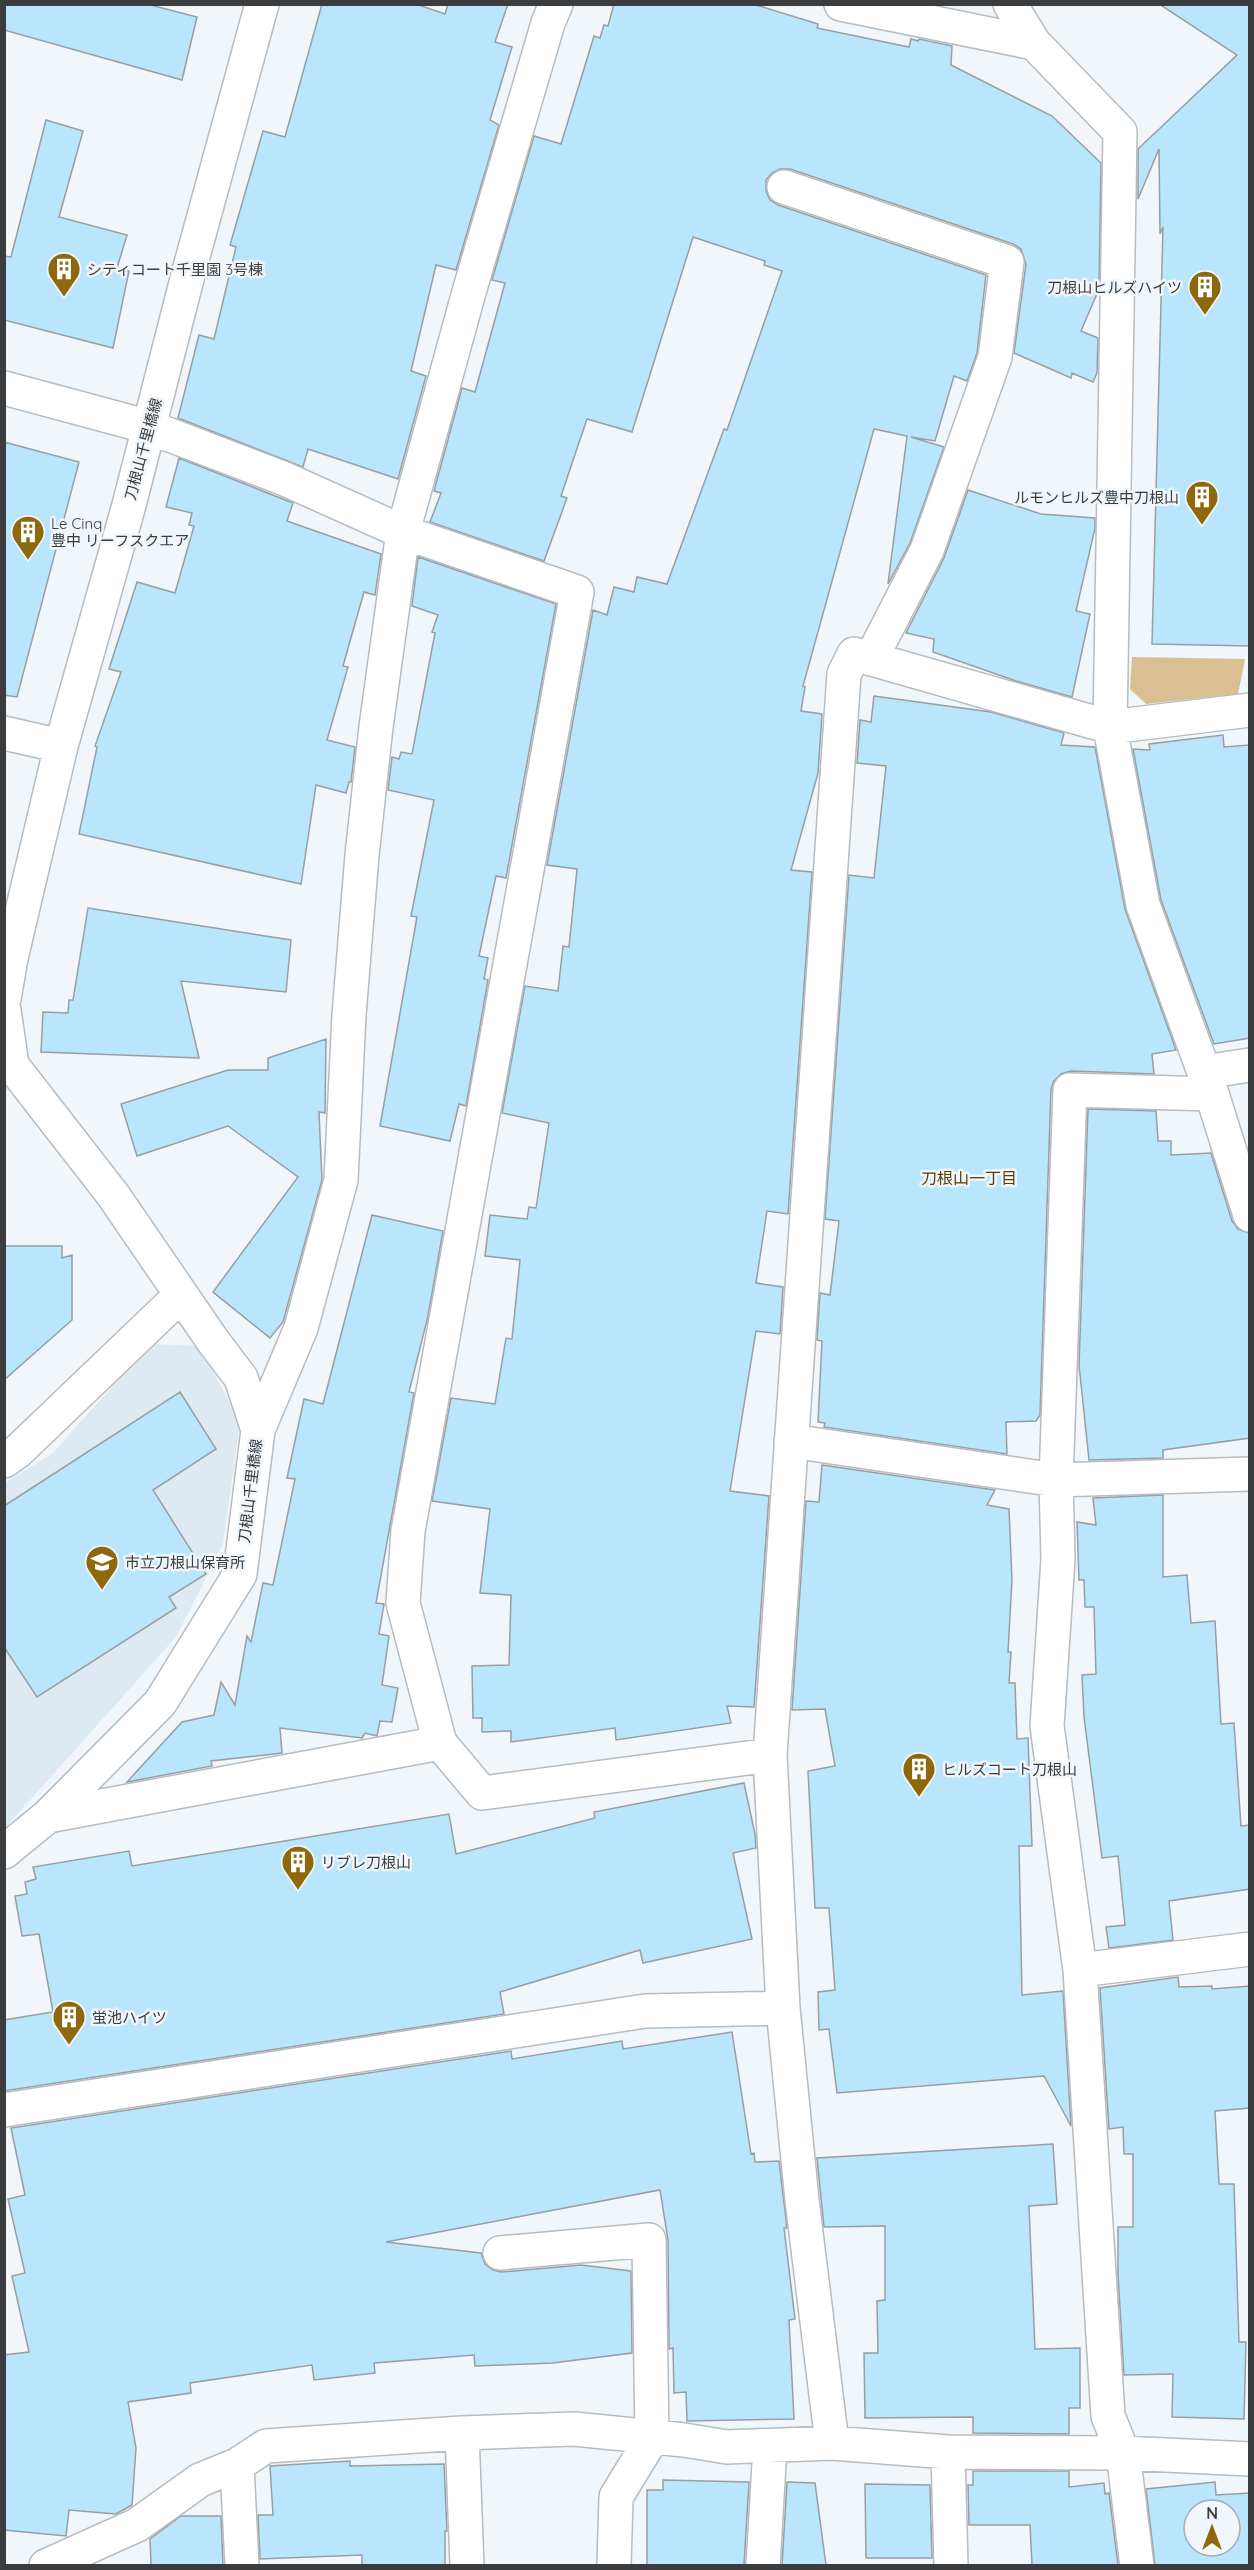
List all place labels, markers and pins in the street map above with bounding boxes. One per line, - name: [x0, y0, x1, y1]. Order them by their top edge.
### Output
- building icon: シティコート千里園 3号棟: [46, 251, 82, 298]
- place label: シティコート千里園 3号棟: [87, 260, 263, 279]
- building icon: 刀根山ヒルズハイツ: [1187, 269, 1223, 316]
- place label: 刀根山ヒルズハイツ: [1047, 278, 1182, 297]
- building icon: ルモンヒルズ豊中刀根山: [1184, 479, 1220, 526]
- place label: ルモンヒルズ豊中刀根山: [1014, 488, 1179, 507]
- building icon: Le Cinq 豊中 リーフスクエア: [10, 514, 46, 561]
- place label: Le Cinq 豊中 リーフスクエア: [51, 514, 189, 550]
- school or university icon: 市立刀根山保育所: [84, 1544, 120, 1591]
- place label: 市立刀根山保育所: [125, 1553, 245, 1572]
- building icon: ヒルズコート刀根山: [901, 1751, 937, 1798]
- place label: ヒルズコート刀根山: [942, 1760, 1077, 1779]
- building icon: リブレ刀根山: [280, 1844, 316, 1891]
- place label: リブレ刀根山: [321, 1853, 411, 1872]
- building icon: 蛍池ハイツ: [51, 1999, 87, 2046]
- place label: 蛍池ハイツ: [92, 2008, 167, 2027]

